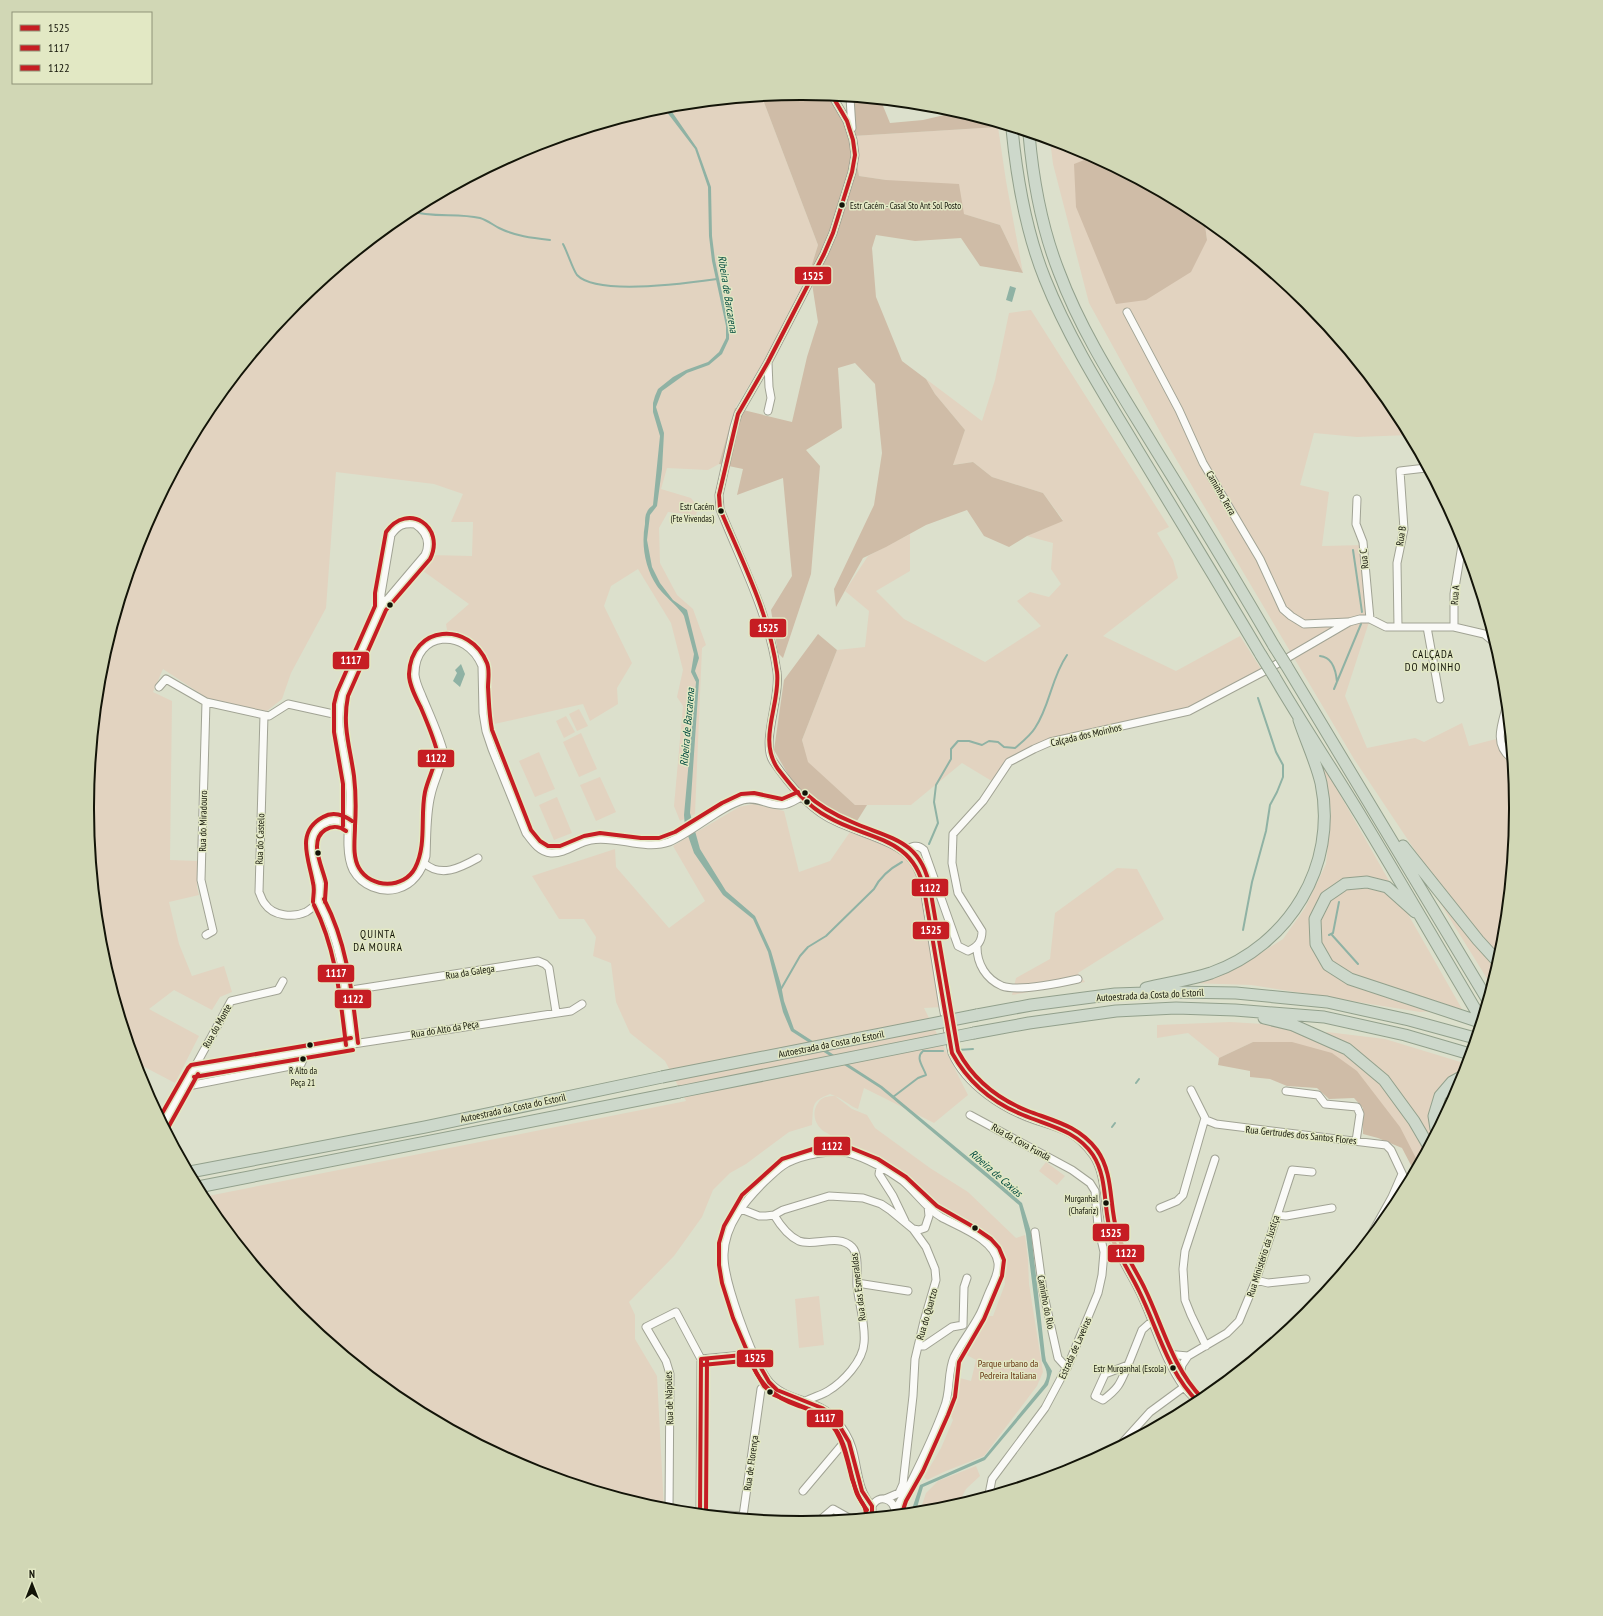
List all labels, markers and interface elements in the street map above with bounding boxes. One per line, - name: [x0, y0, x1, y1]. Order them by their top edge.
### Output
- legend: [12, 12, 152, 84]
- text: 1525: [48, 20, 70, 35]
- text: 1117: [48, 40, 70, 55]
- text: 1122: [48, 60, 70, 75]
- marker: Estr Cacém - Casal Sto Ant Sol Posto: [837, 200, 847, 210]
- place label: Estr Cacém - Casal Sto Ant Sol Posto: [850, 200, 961, 211]
- water label: Ribeira de Barcarena: [715, 254, 741, 334]
- line badge: 1525: [794, 266, 832, 285]
- text: 1525: [802, 269, 824, 283]
- street label: Caminho Terra: [1203, 468, 1239, 518]
- place label: Estr Cacém (Fte Vivendas): [670, 501, 715, 525]
- marker: Estr Cacém (Fte Vivendas): [716, 506, 726, 516]
- street label: Rua B: [1393, 525, 1409, 547]
- street label: Rua C: [1356, 548, 1372, 570]
- street label: Rua A: [1448, 584, 1462, 605]
- unlabelled marker: [385, 600, 395, 610]
- line badge: 1525: [749, 618, 787, 638]
- text: 1525: [757, 621, 779, 635]
- district label: CALÇADA DO MOINHO: [1405, 647, 1461, 674]
- line badge: 1117: [332, 651, 370, 670]
- text: 1117: [340, 653, 362, 667]
- water label: Ribeira de Barcarena: [677, 687, 697, 767]
- street label: Calçada dos Moinhos: [1049, 720, 1123, 749]
- line badge: 1122: [417, 749, 455, 768]
- text: 1122: [425, 751, 447, 765]
- unlabelled marker: [800, 788, 810, 798]
- street label: Rua do Miradouro: [196, 790, 210, 852]
- unlabelled marker: [802, 797, 812, 807]
- street label: Rua do Castelo: [253, 813, 267, 865]
- unlabelled marker: [313, 848, 323, 858]
- line badge: 1122: [911, 878, 949, 897]
- text: 1122: [919, 881, 941, 895]
- line badge: 1525: [912, 921, 950, 940]
- text: 1525: [920, 923, 942, 937]
- district label: QUINTA DA MOURA: [353, 927, 403, 954]
- street label: Rua da Galega: [445, 962, 495, 982]
- line badge: 1117: [317, 964, 355, 983]
- text: 1117: [325, 966, 347, 980]
- street label: Autoestrada da Costa do Estoril: [1096, 986, 1205, 1004]
- line badge: 1122: [334, 989, 372, 1009]
- text: 1122: [342, 992, 364, 1006]
- street label: Rua do Monte: [200, 1002, 234, 1050]
- street label: Rua do Alto da Peça: [410, 1017, 480, 1041]
- street label: Autoestrada da Costa do Estoril: [777, 1027, 886, 1061]
- unlabelled marker: [305, 1040, 315, 1050]
- marker: R Alto da Peça 21: [298, 1054, 308, 1064]
- place label: R Alto da Peça 21: [289, 1065, 317, 1088]
- street label: Autoestrada da Costa do Estoril: [459, 1090, 568, 1126]
- street label: Rua da Cova Funda: [989, 1120, 1053, 1164]
- street label: Rua Gertrudes dos Santos Flores: [1245, 1123, 1358, 1147]
- line badge: 1122: [813, 1136, 851, 1156]
- text: 1122: [821, 1139, 843, 1153]
- water label: Ribeira de Caxias: [967, 1146, 1026, 1200]
- place label: Murganhal (Chafariz): [1065, 1193, 1099, 1217]
- marker: Murganhal (Chafariz): [1101, 1198, 1111, 1208]
- street label: Rua Ministério da Justiça: [1244, 1214, 1282, 1298]
- unlabelled marker: [970, 1223, 980, 1233]
- line badge: 1525: [1092, 1223, 1130, 1242]
- text: 1525: [1100, 1226, 1122, 1240]
- line badge: 1122: [1107, 1244, 1145, 1263]
- text: 1122: [1115, 1246, 1137, 1260]
- street label: Rua das Esmeraldas: [847, 1252, 869, 1322]
- street label: Caminho do Rio: [1034, 1274, 1058, 1330]
- street label: Rua do Quartzo: [913, 1287, 941, 1341]
- street label: Estrada de Laveiras: [1056, 1314, 1095, 1381]
- line badge: 1525: [736, 1349, 774, 1368]
- text: 1525: [744, 1351, 766, 1365]
- park label: Parque urbano da Pedreira Italiana: [978, 1357, 1038, 1382]
- place label: Estr Murganhal (Escola): [1093, 1363, 1167, 1375]
- marker: Estr Murganhal (Escola): [1168, 1363, 1178, 1373]
- street label: Rua de Nápoles: [662, 1370, 676, 1425]
- unlabelled marker: [765, 1387, 775, 1397]
- line badge: 1117: [806, 1409, 844, 1428]
- text: 1117: [814, 1411, 836, 1425]
- street label: Rua de Florença: [741, 1435, 761, 1491]
- north arrow: [12, 1564, 52, 1604]
- text: N: [29, 1567, 35, 1581]

